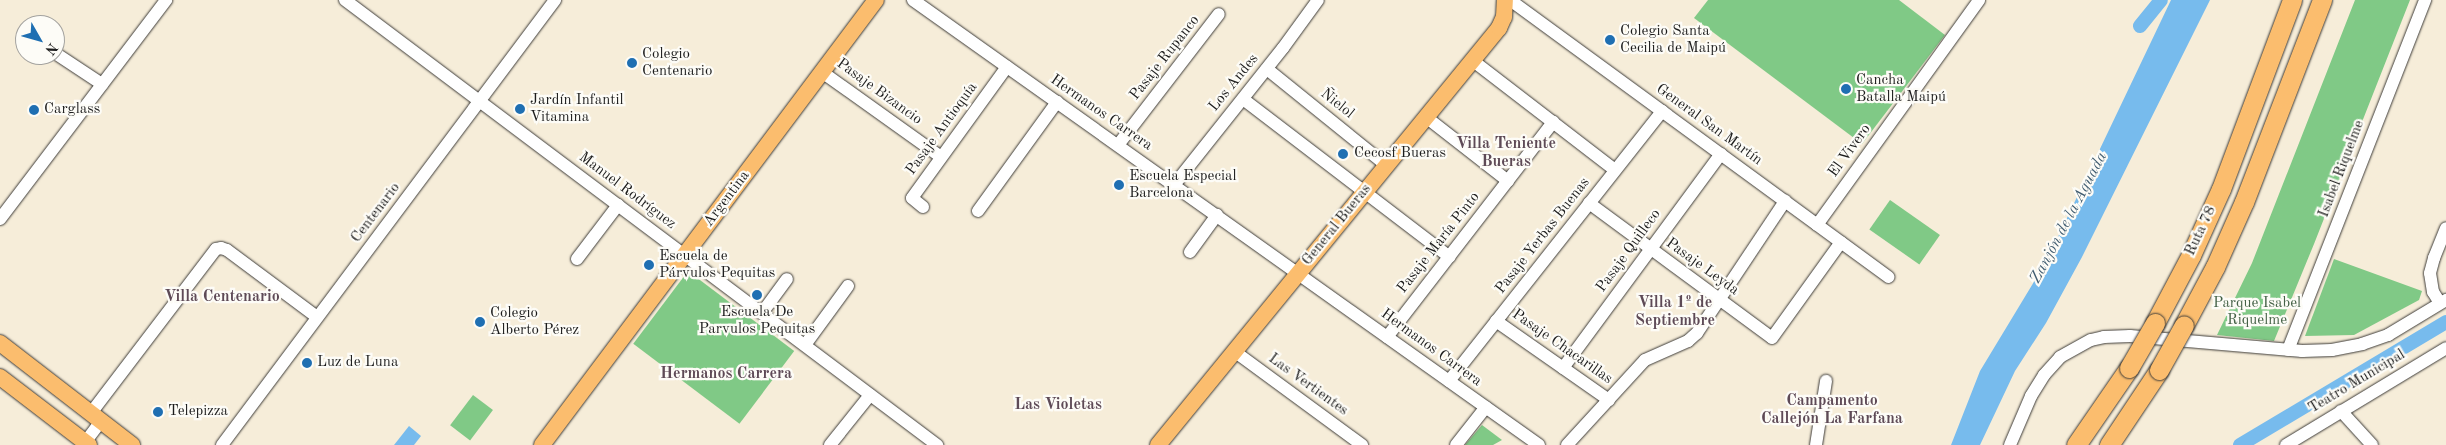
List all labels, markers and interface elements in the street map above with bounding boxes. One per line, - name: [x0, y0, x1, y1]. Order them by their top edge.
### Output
- street label: Pasaje Rupanco: [1126, 12, 1204, 104]
- north arrow: [15, 15, 65, 65]
- place label: Colegio Santa Cecilia de Maipú: [1620, 22, 1726, 57]
- marker: Colegio Santa Cecilia de Maipú: [1604, 34, 1616, 46]
- text: N: [42, 40, 60, 57]
- place label: Colegio Centenario: [642, 45, 712, 80]
- street label: Los Andes: [1205, 51, 1263, 115]
- street label: Pasaje Bizancio: [833, 55, 925, 129]
- marker: Colegio Centenario: [626, 57, 638, 69]
- street label: Hermanos Carrera: [1046, 71, 1156, 155]
- place label: Cancha Batalla Maipú: [1856, 71, 1946, 106]
- street label: Pasaje Antioquía: [902, 79, 982, 179]
- street label: General San Martín: [1652, 80, 1766, 170]
- marker: Cancha Batalla Maipú: [1840, 83, 1852, 95]
- street label: Ñielol: [1317, 85, 1357, 123]
- place label: Jardín Infantil Vitamina: [530, 91, 624, 126]
- place label: Carglass: [44, 101, 100, 119]
- marker: Jardín Infantil Vitamina: [514, 103, 526, 115]
- marker: Carglass: [28, 104, 40, 116]
- street label: Isabel Riquelme: [2315, 118, 2369, 220]
- street label: El Vivero: [1825, 121, 1875, 181]
- district label: Villa Teniente Bueras: [1456, 134, 1556, 172]
- place label: Cecosf Bueras: [1354, 145, 1446, 163]
- marker: Cecosf Bueras: [1336, 147, 1350, 161]
- street label: Manuel Rodríguez: [575, 149, 679, 233]
- water label: Zanjón de la Aguada: [2026, 149, 2112, 287]
- street label: Argentina: [700, 167, 754, 231]
- place label: Escuela Especial Barcelona: [1129, 167, 1237, 202]
- street label: Pasaje Yerbas Buenas: [1492, 174, 1594, 298]
- street label: Centenario: [348, 179, 404, 247]
- marker: Escuela Especial Barcelona: [1113, 179, 1125, 191]
- street label: General Bueras: [1299, 181, 1375, 269]
- street label: Pasaje María Pinto: [1394, 189, 1484, 297]
- street label: Ruta 78: [2182, 203, 2220, 259]
- street label: Pasaje Quilleco: [1593, 206, 1665, 296]
- street label: Pasaje Leyda: [1662, 234, 1742, 300]
- place label: Escuela de Párvulos Pequitas: [659, 247, 775, 282]
- marker: Escuela de Párvulos Pequitas: [643, 259, 655, 271]
- district label: Villa Centenario: [164, 287, 280, 307]
- marker: Escuela De Parvulos Pequitas: [751, 289, 763, 301]
- district label: Villa 1º de Septiembre: [1635, 293, 1715, 331]
- park label: Parque Isabel Riquelme: [2213, 294, 2301, 329]
- place label: Escuela De Parvulos Pequitas: [699, 303, 815, 338]
- place label: Colegio Alberto Pérez: [490, 304, 579, 339]
- street label: Hermanos Carrera: [1377, 305, 1485, 391]
- street label: Pasaje Chacarillas: [1508, 306, 1616, 388]
- marker: Colegio Alberto Pérez: [474, 316, 486, 328]
- street label: Teatro Municipal: [2305, 346, 2409, 418]
- street label: Las Vertientes: [1265, 350, 1351, 420]
- place label: Luz de Luna: [317, 354, 398, 372]
- marker: Luz de Luna: [301, 357, 313, 369]
- district label: Hermanos Carrera: [660, 364, 792, 384]
- district label: Campamento Callejón La Farfana: [1761, 391, 1903, 429]
- district label: Las Violetas: [1014, 395, 1102, 415]
- place label: Telepizza: [168, 403, 228, 421]
- marker: Telepizza: [152, 406, 164, 418]

